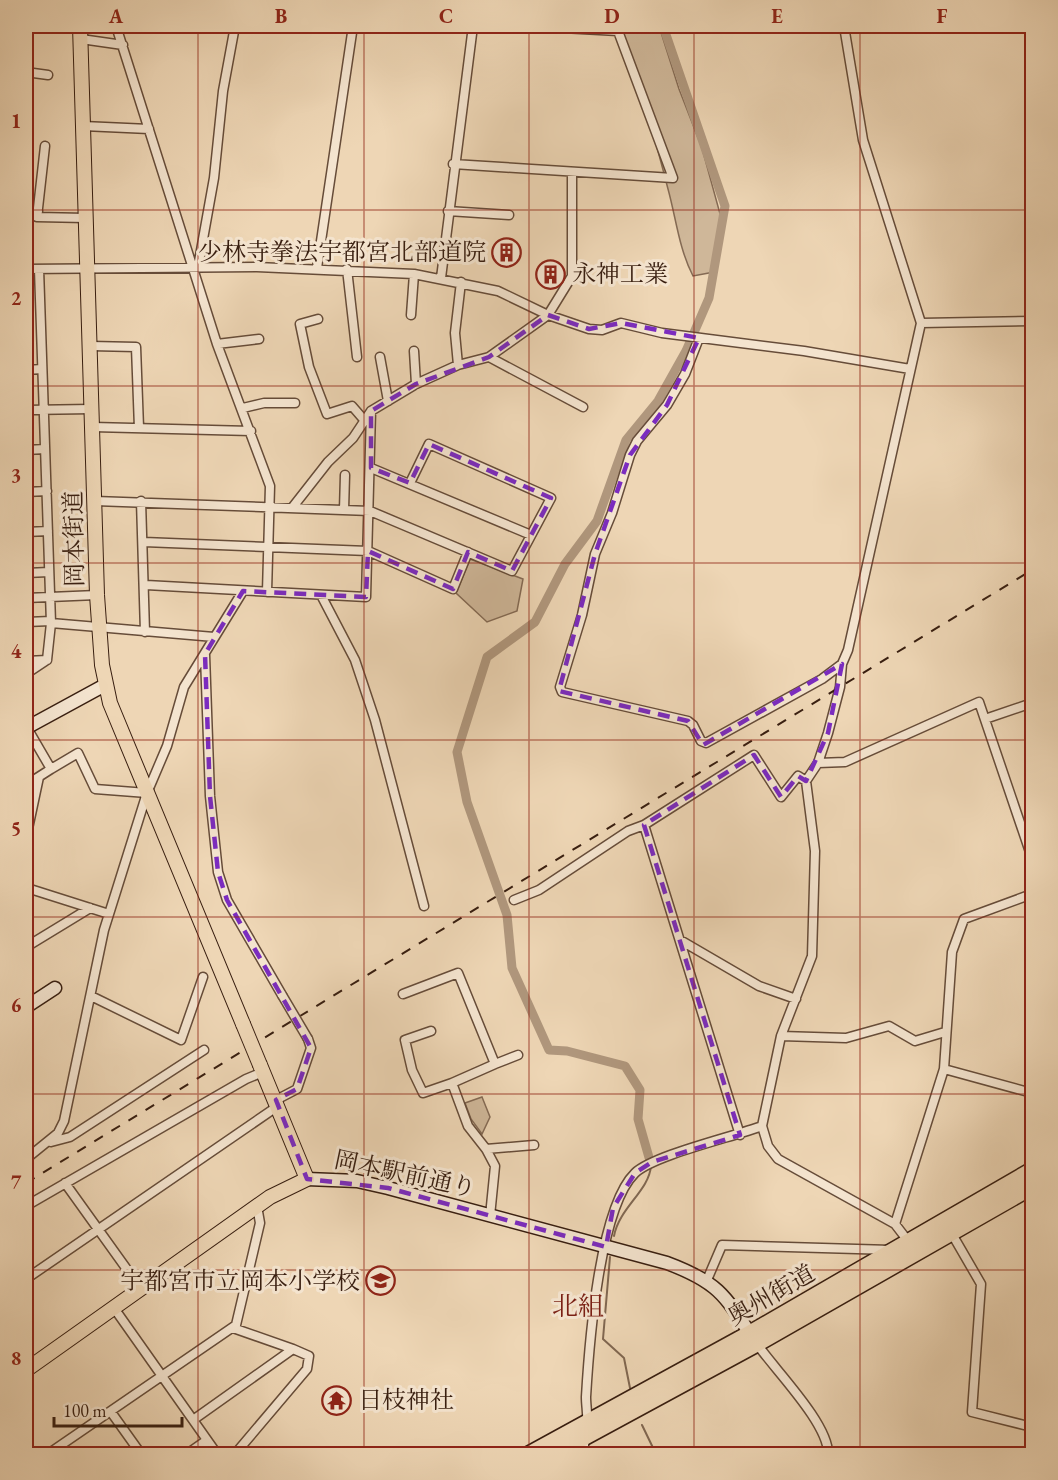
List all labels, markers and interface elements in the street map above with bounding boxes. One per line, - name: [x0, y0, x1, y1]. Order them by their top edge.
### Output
- text: A: [108, 3, 124, 29]
- text: B: [275, 3, 287, 29]
- text: C: [439, 3, 453, 29]
- text: D: [604, 3, 620, 29]
- text: E: [771, 3, 783, 29]
- text: F: [937, 3, 948, 29]
- text: 1: [11, 108, 21, 134]
- place label: 少林寺拳法宇都宮北部道院: [198, 236, 486, 267]
- building icon: 少林寺拳法宇都宮北部道院: [491, 236, 523, 268]
- building icon: 永神工業: [535, 258, 567, 290]
- place label: 永神工業: [572, 258, 668, 289]
- text: 2: [11, 285, 22, 311]
- text: 3: [11, 462, 21, 488]
- street label: 岡本街道: [57, 491, 90, 587]
- text: 4: [11, 638, 22, 664]
- text: 5: [11, 815, 21, 841]
- text: 6: [11, 992, 22, 1018]
- street label: 岡本駅前通り: [331, 1143, 479, 1204]
- text: 7: [11, 1169, 22, 1195]
- street label: 奥州街道: [721, 1257, 820, 1332]
- place label: 宇都宮市立岡本小学校: [120, 1265, 360, 1296]
- school or university icon: 宇都宮市立岡本小学校: [365, 1265, 397, 1297]
- district label: 北組: [552, 1289, 604, 1323]
- text: 8: [11, 1345, 21, 1371]
- temple icon: 日枝神社: [321, 1384, 353, 1416]
- place label: 日枝神社: [358, 1384, 454, 1415]
- scale bar: [54, 1390, 182, 1428]
- text: 100 m: [63, 1399, 107, 1422]

